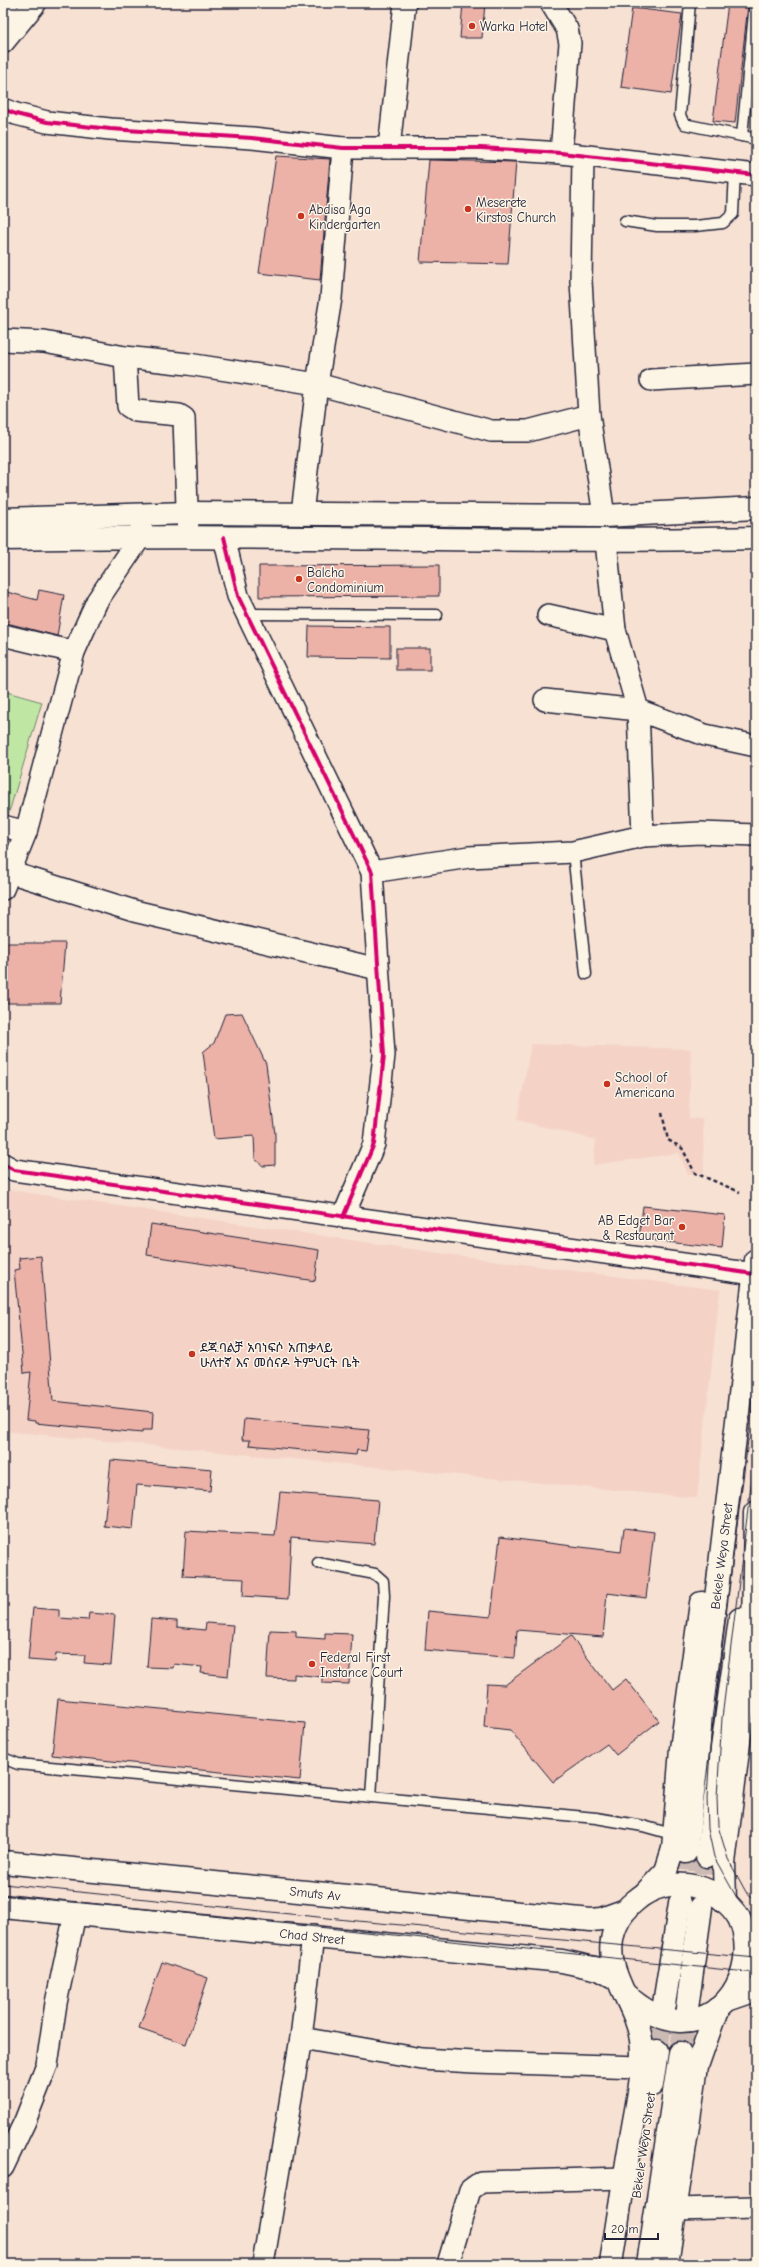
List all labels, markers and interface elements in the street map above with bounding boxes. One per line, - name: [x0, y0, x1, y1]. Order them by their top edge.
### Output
- place label: Warka Hotel: [480, 19, 548, 34]
- marker: Warka Hotel: [467, 21, 477, 31]
- place label: Meserete Kirstos Church: [476, 195, 556, 225]
- place label: Abdisa Aga Kindergarten: [309, 202, 380, 232]
- marker: Meserete Kirstos Church: [463, 204, 473, 214]
- marker: Abdisa Aga Kindergarten: [296, 211, 306, 221]
- place label: Balcha Condominium: [307, 565, 384, 595]
- marker: Balcha Condominium: [294, 574, 304, 584]
- place label: School of Americana: [615, 1070, 675, 1100]
- marker: School of Americana: [602, 1079, 612, 1089]
- place label: AB Edget Bar & Restaurant: [598, 1213, 675, 1243]
- marker: AB Edget Bar & Restaurant: [677, 1222, 687, 1232]
- place label: ደጃ.ባልቻ አባነፍሶ አጠቃላይ ሁለተኛ እና መሰናዶ ትምህርት ቤት: [200, 1340, 360, 1370]
- marker: ደጃ.ባልቻ አባነፍሶ አጠቃላይ ሁለተኛ እና መሰናዶ ትምህርት ቤት: [187, 1349, 197, 1359]
- street label: Bekele Weya Street: [708, 1501, 736, 1610]
- place label: Federal First Instance Court: [320, 1650, 404, 1680]
- marker: Federal First Instance Court: [307, 1659, 317, 1669]
- street label: Smuts Av: [289, 1883, 342, 1904]
- street label: Chad Street: [279, 1926, 347, 1948]
- street label: Bekele Weya Street: [629, 2090, 659, 2199]
- scale bar: [605, 2215, 658, 2241]
- text: 20 m: [611, 2222, 639, 2236]

